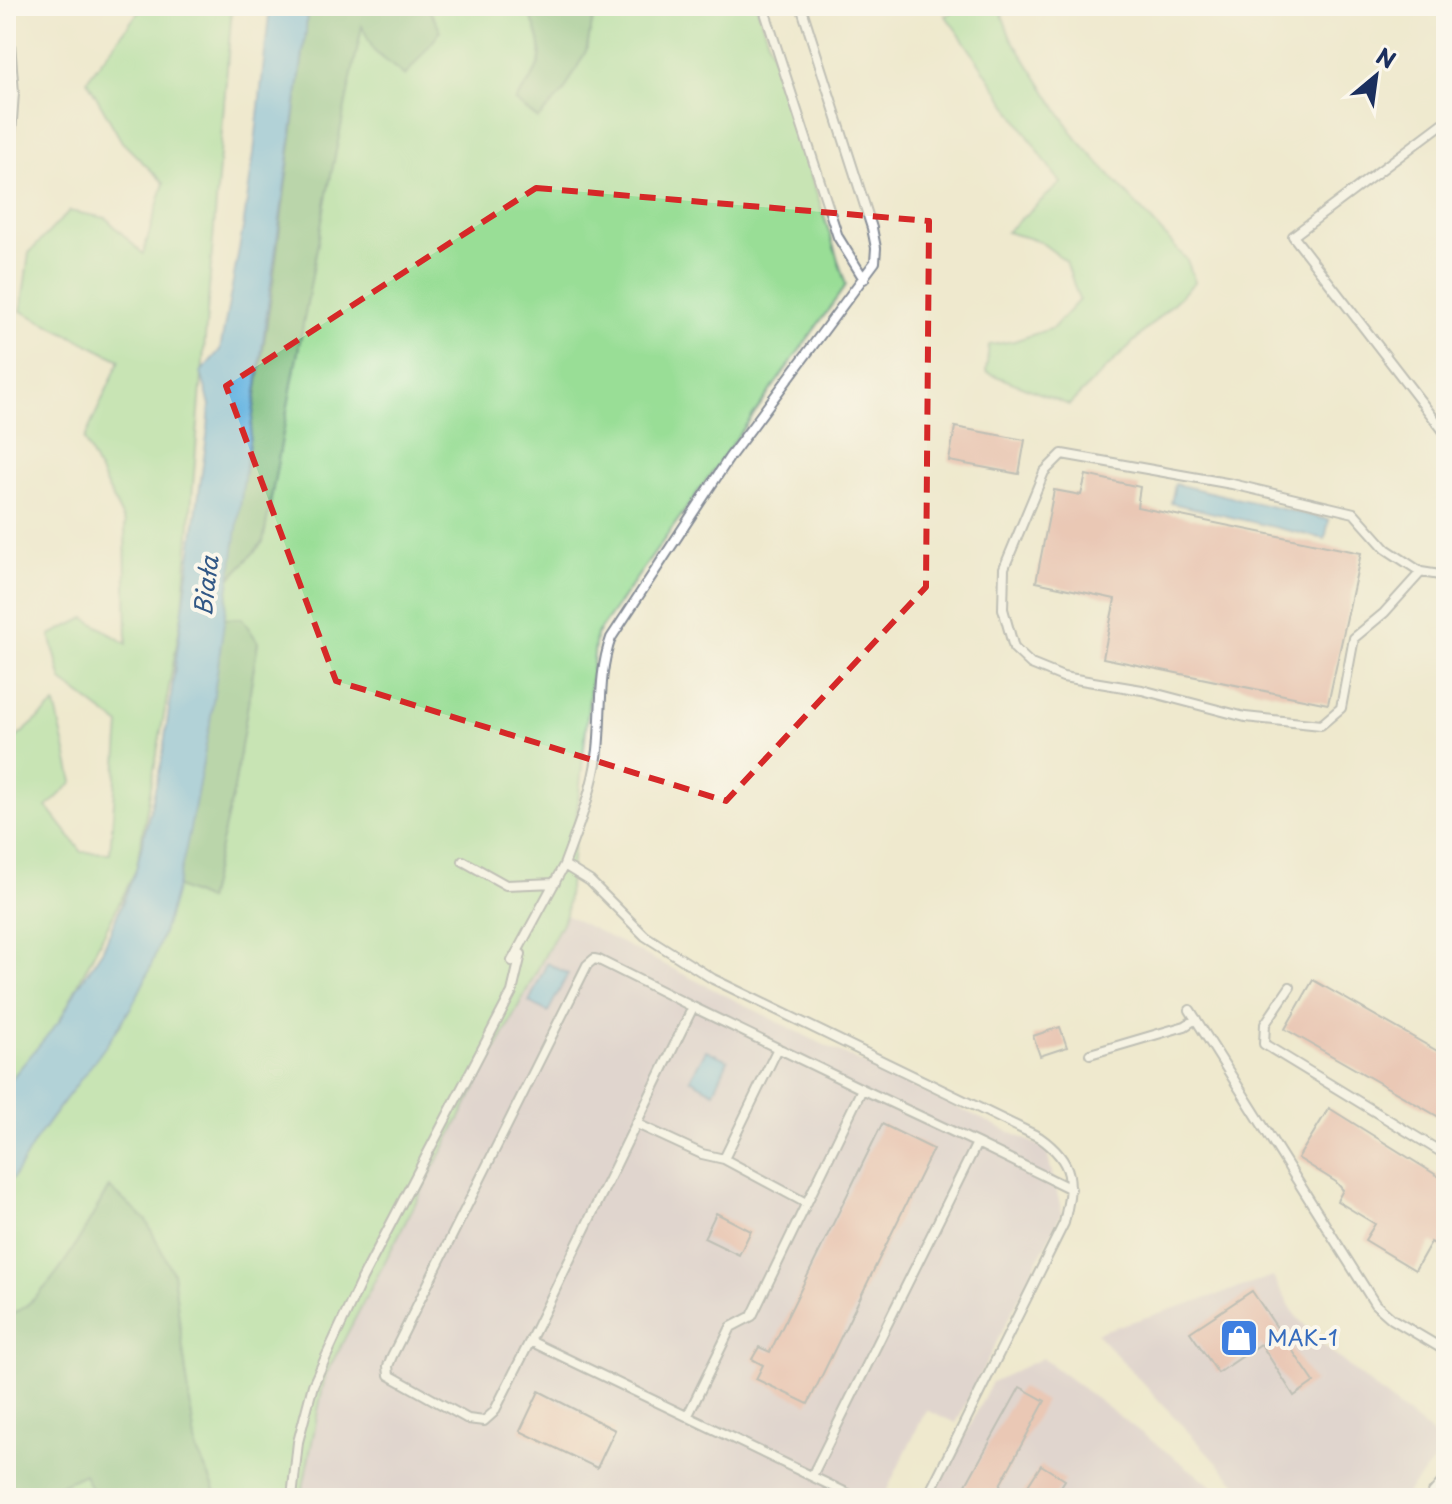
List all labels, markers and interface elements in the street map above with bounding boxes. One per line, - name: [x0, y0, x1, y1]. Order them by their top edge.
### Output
- north arrow: [1336, 36, 1416, 116]
- text: N: [1371, 39, 1402, 76]
- water label: Biała: [183, 553, 227, 618]
- shop icon: MAK-1: [1218, 1317, 1260, 1359]
- place label: MAK-1: [1267, 1320, 1338, 1353]

